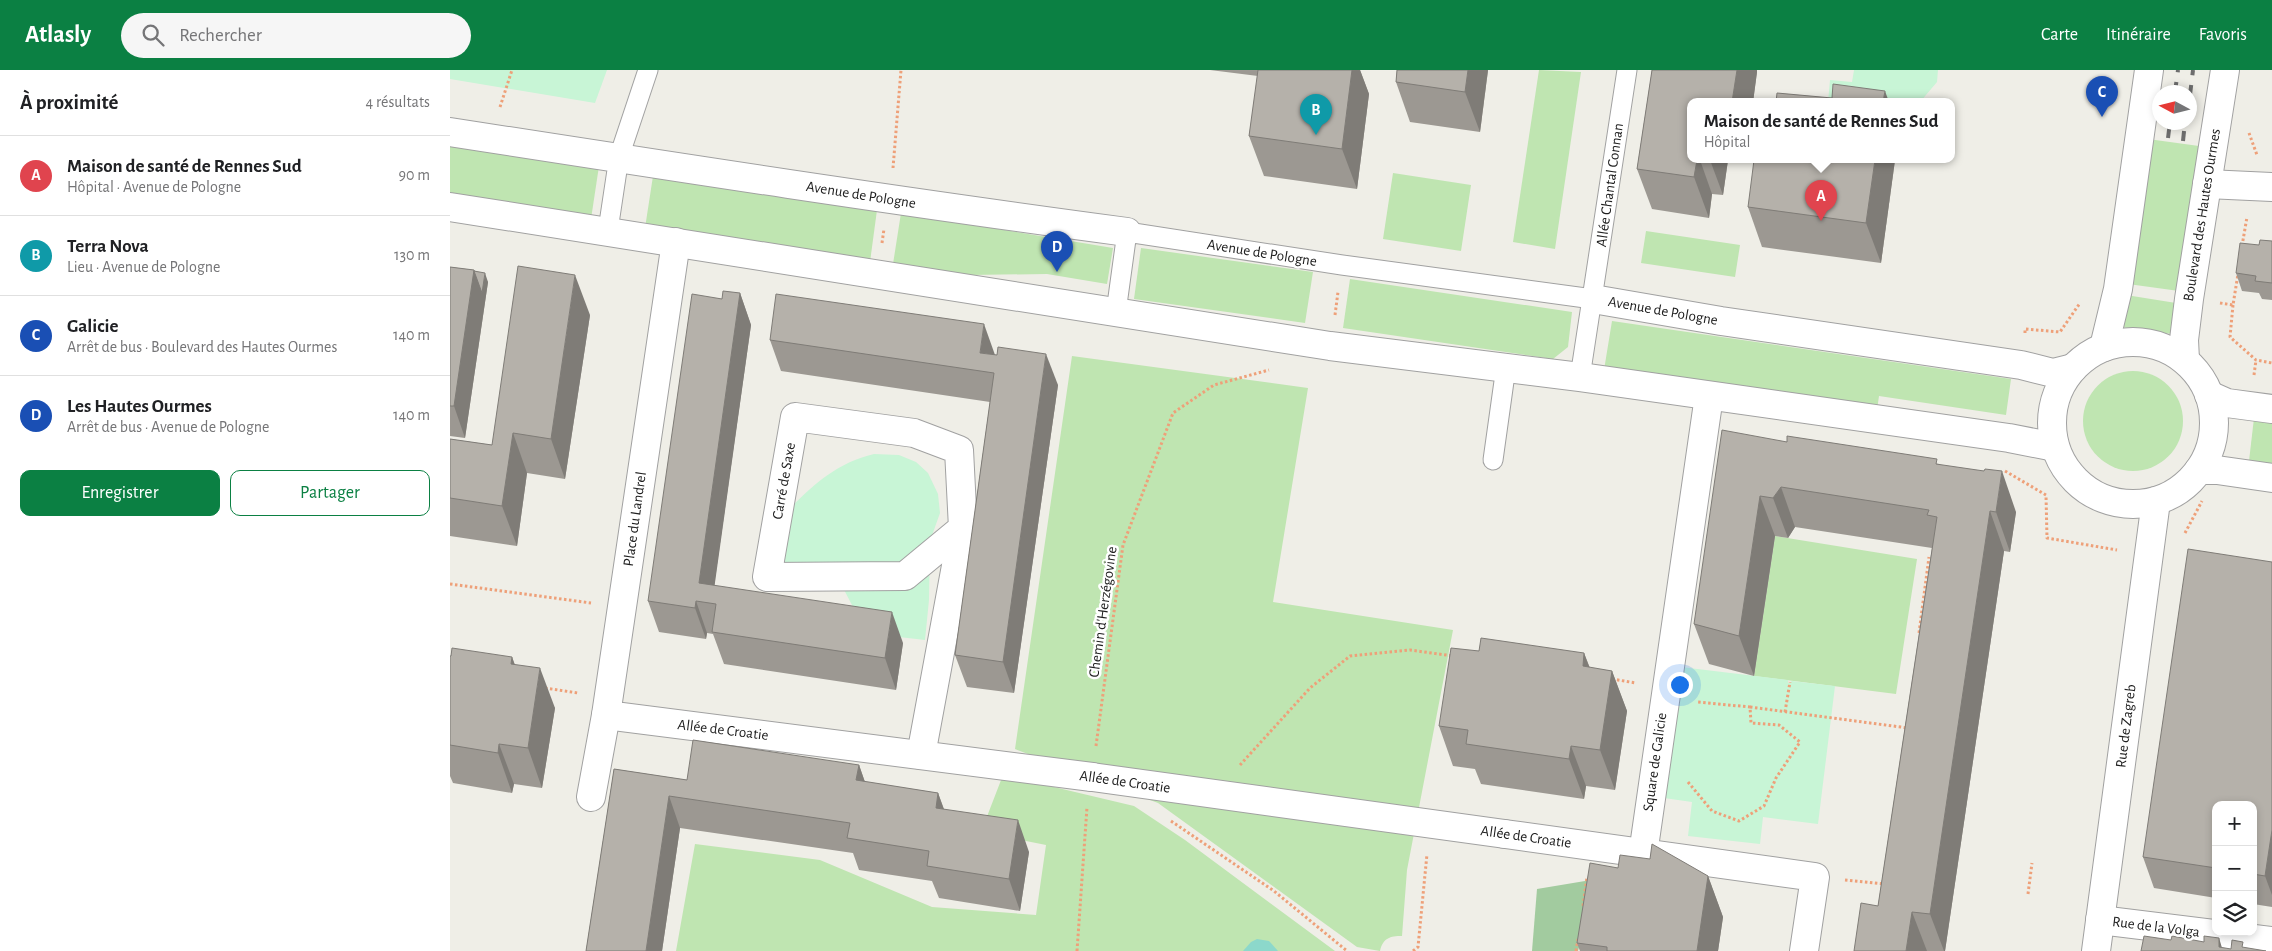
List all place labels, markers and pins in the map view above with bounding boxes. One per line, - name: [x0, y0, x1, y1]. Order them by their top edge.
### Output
- pin: C: [2086, 76, 2118, 117]
- pin: B: [1300, 94, 1332, 135]
- pin: A: [1805, 180, 1837, 221]
- pin: D: [1041, 231, 1073, 272]

